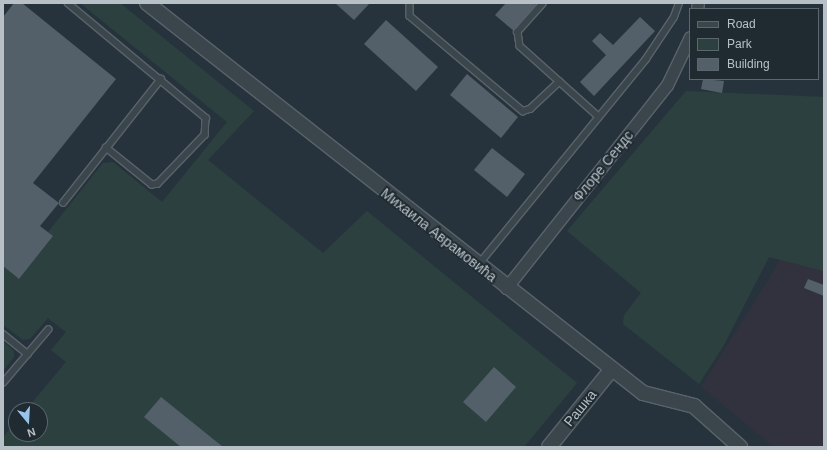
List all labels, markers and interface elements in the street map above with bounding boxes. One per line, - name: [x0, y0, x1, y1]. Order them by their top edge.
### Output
- legend: [689, 8, 819, 80]
- text: Road: [727, 17, 756, 31]
- text: Park: [727, 37, 752, 51]
- text: Building: [727, 57, 770, 71]
- street label: Флоре Сендс: [569, 127, 637, 205]
- street label: Михаила Аврамовића: [378, 185, 500, 285]
- street label: Рашка: [560, 386, 600, 430]
- north arrow: [8, 402, 48, 442]
- text: N: [26, 426, 37, 439]

